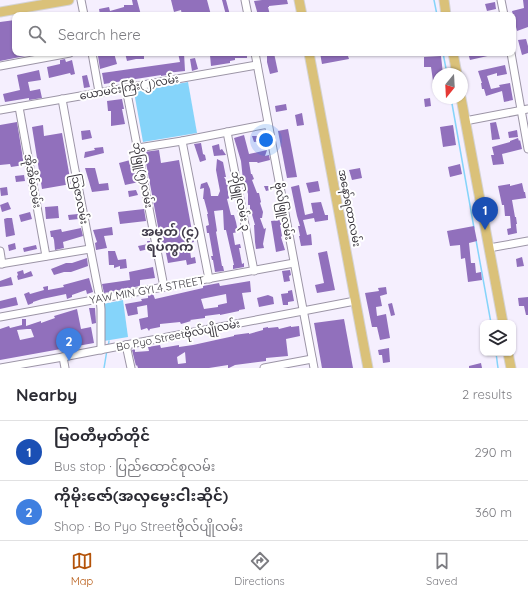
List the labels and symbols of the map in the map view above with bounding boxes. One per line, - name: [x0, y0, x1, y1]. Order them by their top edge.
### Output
- north arrow: [432, 68, 468, 104]
- street label: ယောမင်းကြီး(၂)လမ်း: [78, 71, 180, 105]
- your location: [256, 130, 276, 150]
- street label: ဘိုဖြူ(၅)လမ်း: [128, 141, 156, 210]
- street label: အိုအိမ်လမ်း: [19, 153, 45, 210]
- street label: အနော်ရထာလမ်း: [334, 168, 364, 248]
- street label: ဘိုဖြူလမ်း ၃: [226, 170, 254, 233]
- street label: သြဇာလမ်း: [66, 173, 92, 226]
- street label: ဗိုလ်ဖြူလမ်း: [270, 181, 296, 242]
- pin: 1: [472, 197, 498, 230]
- district label: အမှတ် (၄) ရပ်ကွက်: [141, 222, 199, 257]
- street label: YAW MIN GYI 4 STREET: [88, 273, 206, 307]
- street label: Bo Pyo Streetဗိုလ်ပျိုလမ်း: [115, 316, 242, 356]
- pin: 2: [56, 328, 82, 361]

